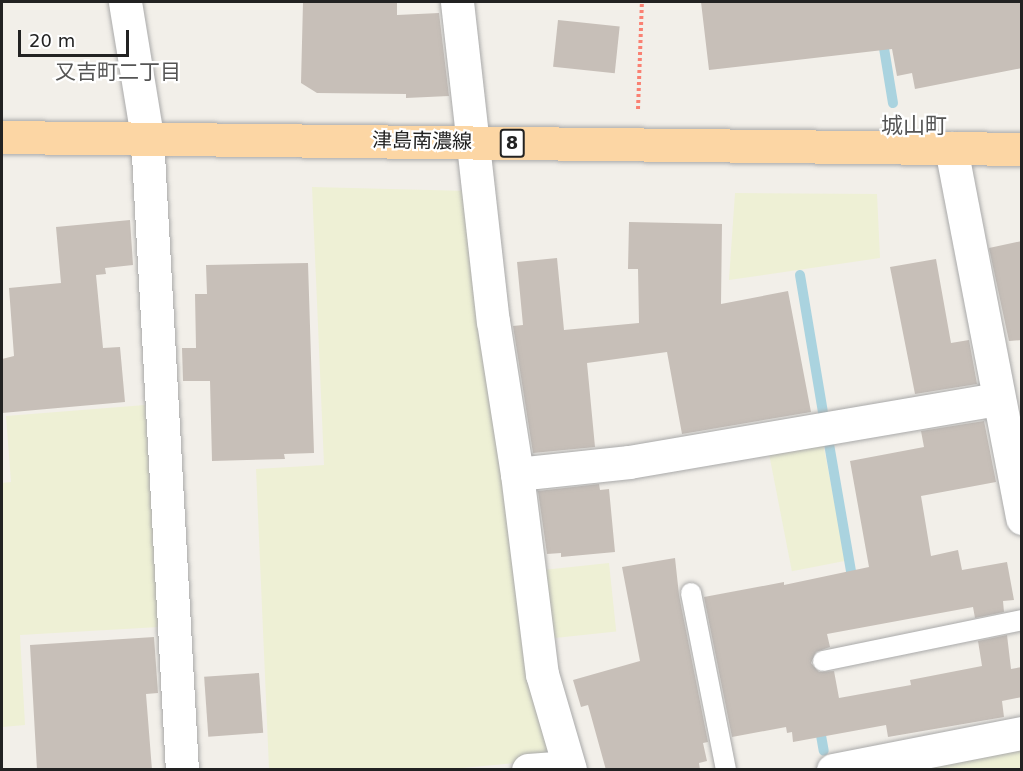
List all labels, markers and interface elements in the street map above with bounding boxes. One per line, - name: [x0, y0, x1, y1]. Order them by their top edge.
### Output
- scale bar: [21, 18, 132, 56]
- text: 20 m: [29, 30, 75, 51]
- district label: 又吉町二丁目: [55, 59, 181, 85]
- district label: 城山町: [881, 113, 947, 139]
- street label: 津島南濃線: [372, 128, 472, 154]
- road number: 8: [498, 128, 526, 158]

